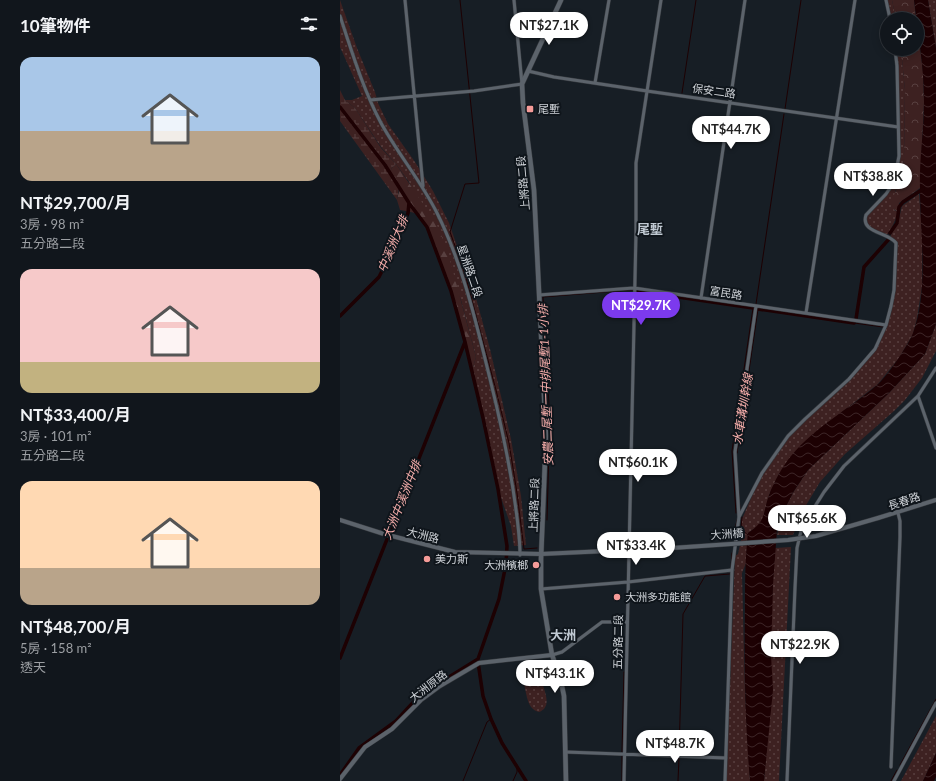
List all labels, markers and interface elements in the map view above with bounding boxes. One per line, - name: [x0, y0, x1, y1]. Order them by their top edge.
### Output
- pin: NT$27.1K: [508, 12, 590, 46]
- map controls: [880, 12, 924, 56]
- button: locate: [880, 12, 924, 56]
- icon: filters: [298, 13, 320, 35]
- text: 10筆物件: [20, 15, 91, 36]
- text: NT$27.1K: [519, 17, 579, 33]
- street label: 保安二路: [691, 81, 737, 100]
- icon: home: [134, 83, 206, 155]
- place label: 尾塹: [538, 102, 560, 115]
- marker: 尾塹: [525, 104, 535, 114]
- pin: NT$44.7K: [690, 116, 772, 150]
- text: NT$44.7K: [701, 121, 761, 137]
- street label: 上將路二段: [514, 155, 531, 211]
- pin: NT$38.8K: [832, 163, 914, 197]
- text: NT$38.8K: [843, 168, 903, 184]
- text: NT$29,700/月: [20, 192, 131, 213]
- water label: 中溪洲大排: [374, 211, 412, 274]
- text: 3房 · 98 m²: [20, 216, 84, 232]
- district label: 尾塹: [637, 221, 663, 237]
- text: 五分路二段: [20, 235, 85, 251]
- street label: 星洲路二段: [455, 243, 486, 299]
- street label: 富民路: [709, 284, 743, 302]
- pin: NT$29.7K: [600, 292, 682, 326]
- icon: home: [134, 295, 206, 367]
- text: NT$29.7K: [611, 297, 671, 313]
- water label: 安農二尾塹一中排尾塹1-1小排: [535, 302, 556, 466]
- water label: 水車溝圳幹線: [729, 370, 756, 446]
- text: NT$33,400/月: [20, 404, 131, 425]
- text: 3房 · 101 m²: [20, 428, 92, 444]
- text: 五分路二段: [20, 447, 85, 463]
- pin: NT$60.1K: [597, 449, 679, 483]
- text: NT$60.1K: [608, 454, 668, 470]
- water label: 大洲中溪洲中排: [379, 456, 425, 542]
- street label: 上將路二段: [526, 477, 541, 533]
- street label: 長春路: [886, 489, 922, 512]
- pin: NT$65.6K: [766, 505, 848, 539]
- icon: home: [134, 507, 206, 579]
- text: NT$65.6K: [777, 510, 837, 526]
- street label: 大洲路: [406, 524, 441, 545]
- street label: 大洲橋: [710, 526, 744, 541]
- pin: NT$33.4K: [595, 532, 677, 566]
- text: NT$33.4K: [606, 537, 666, 553]
- place label: 美力斯: [435, 552, 468, 565]
- marker: 美力斯: [422, 554, 432, 564]
- place label: 大洲檳榔: [484, 558, 528, 571]
- marker: 大洲檳榔: [531, 560, 541, 570]
- place label: 大洲多功能館: [625, 590, 691, 603]
- marker: 大洲多功能館: [612, 592, 622, 602]
- street label: 五分路二段: [611, 614, 624, 670]
- text: NT$48,700/月: [20, 616, 131, 637]
- district label: 大洲: [550, 627, 576, 643]
- pin: NT$22.9K: [759, 631, 841, 665]
- text: NT$22.9K: [770, 636, 830, 652]
- text: 5房 · 158 m²: [20, 640, 92, 656]
- text: 透天: [20, 659, 46, 675]
- pin: NT$43.1K: [514, 660, 596, 694]
- text: NT$43.1K: [525, 665, 585, 681]
- street label: 大洲原路: [406, 667, 449, 704]
- pin: NT$48.7K: [634, 730, 716, 764]
- text: NT$48.7K: [645, 735, 705, 751]

